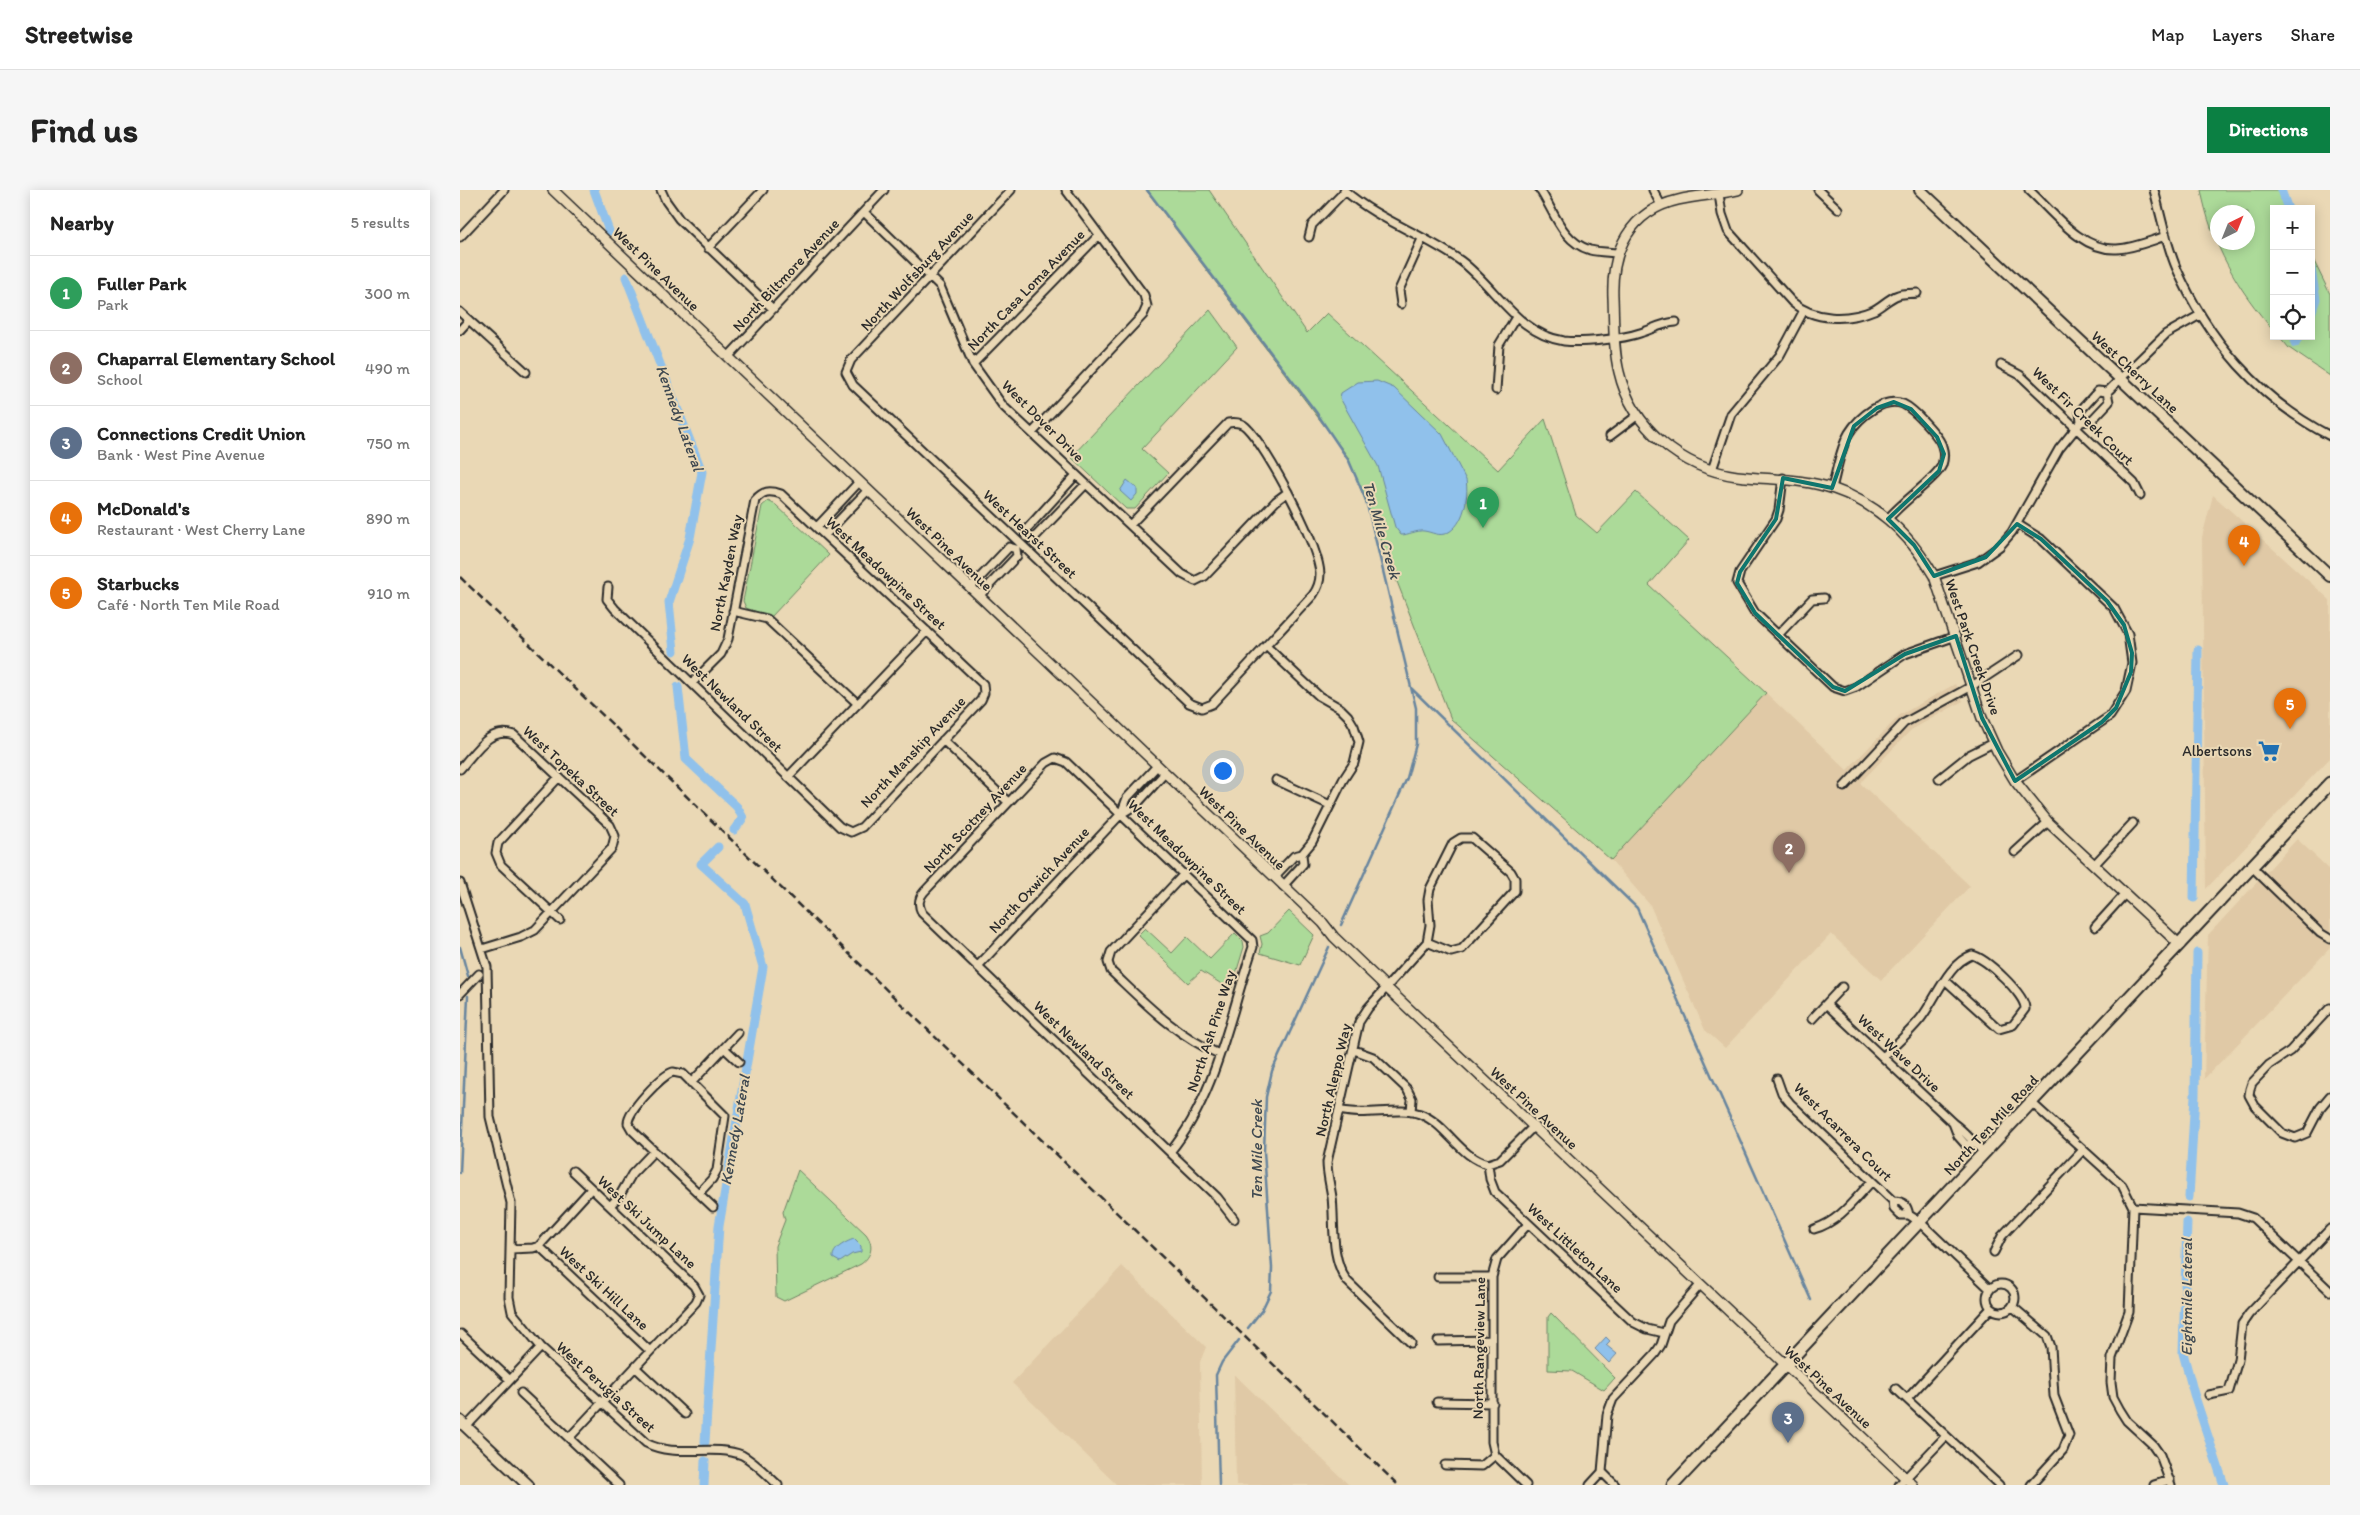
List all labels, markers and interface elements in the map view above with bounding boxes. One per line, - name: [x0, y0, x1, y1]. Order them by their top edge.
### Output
- text: Streetwise: [25, 20, 133, 49]
- text: Map: [2151, 24, 2184, 46]
- text: Layers: [2212, 24, 2262, 46]
- text: Share: [2290, 24, 2335, 46]
- button: Directions: [2207, 107, 2330, 153]
- text: Find us: [30, 109, 138, 151]
- north arrow: [2210, 205, 2255, 250]
- map controls: [2270, 205, 2315, 340]
- button: +: [2270, 205, 2315, 250]
- street label: North Wolfsburg Avenue: [857, 207, 977, 335]
- text: Nearby: [50, 210, 114, 235]
- text: 5 results: [350, 213, 410, 232]
- street label: North Biltmore Avenue: [729, 215, 843, 335]
- street label: West Pine Avenue: [609, 223, 703, 315]
- street label: North Casa Loma Avenue: [963, 226, 1089, 354]
- button: −: [2270, 250, 2315, 295]
- text: Fuller Park: [97, 272, 187, 295]
- text: 1: [62, 284, 70, 303]
- text: 300 m: [365, 284, 410, 303]
- text: Park: [97, 295, 128, 314]
- button: locate: [2270, 295, 2315, 340]
- street label: West Cherry Lane: [2088, 327, 2182, 417]
- text: Chaparral Elementary School: [97, 347, 335, 370]
- text: 2: [62, 359, 70, 378]
- text: 490 m: [365, 359, 410, 378]
- water label: Kennedy Lateral: [652, 362, 708, 475]
- street label: West Fir Creek Court: [2028, 363, 2138, 469]
- text: School: [97, 370, 143, 389]
- street label: West Dover Drive: [998, 376, 1088, 466]
- text: Connections Credit Union: [97, 422, 305, 445]
- text: 3: [62, 434, 70, 453]
- text: 750 m: [367, 434, 410, 453]
- text: Bank · West Pine Avenue: [97, 445, 265, 464]
- water label: Ten Mile Creek: [1359, 479, 1405, 582]
- street label: West Hearst Street: [979, 486, 1081, 582]
- pin: 1: [1467, 487, 1499, 528]
- text: McDonald's: [97, 497, 190, 520]
- street label: West Pine Avenue: [902, 503, 996, 595]
- text: 4: [61, 509, 71, 528]
- text: 890 m: [366, 509, 410, 528]
- street label: West Meadowpine Street: [822, 512, 950, 634]
- street label: North Kayden Way: [706, 513, 746, 633]
- text: Restaurant · West Cherry Lane: [97, 520, 305, 539]
- pin: 4: [2228, 525, 2260, 566]
- text: Starbucks: [97, 572, 179, 595]
- street label: West Park Creek Drive: [1941, 577, 2005, 717]
- text: 5: [62, 584, 70, 603]
- text: 910 m: [367, 584, 410, 603]
- text: Café · North Ten Mile Road: [97, 595, 280, 614]
- street label: West Newland Street: [678, 650, 787, 756]
- pin: 5: [2274, 688, 2306, 729]
- street label: North Manship Avenue: [857, 692, 969, 812]
- street label: West Topeka Street: [519, 722, 623, 821]
- supermarket icon: Albertsons: [2256, 738, 2282, 764]
- place label: Albertsons: [2182, 742, 2252, 760]
- your location: [1210, 758, 1236, 784]
- street label: North Scotney Avenue: [920, 759, 1030, 877]
- street label: West Pine Avenue: [1195, 782, 1289, 874]
- street label: West Meadowpine Street: [1124, 796, 1250, 919]
- street label: North Oxwich Avenue: [985, 823, 1093, 937]
- pin: 2: [1773, 832, 1805, 873]
- street label: North Ash Pine Way: [1183, 968, 1239, 1094]
- street label: West Newland Street: [1030, 997, 1139, 1103]
- street label: West Wave Drive: [1854, 1010, 1944, 1096]
- street label: North Aleppo Way: [1311, 1022, 1355, 1138]
- street label: West Pine Avenue: [1486, 1063, 1582, 1153]
- street label: North Ten Mile Road: [1940, 1071, 2042, 1179]
- water label: Kennedy Lateral: [716, 1072, 754, 1187]
- street label: West Acarrera Court: [1790, 1079, 1896, 1185]
- water label: Ten Mile Creek: [1247, 1099, 1266, 1200]
- street label: West Ski Jump Lane: [594, 1172, 700, 1272]
- street label: West Littleton Lane: [1523, 1199, 1627, 1297]
- water label: Eightmile Lateral: [2177, 1237, 2196, 1356]
- street label: West Ski Hill Lane: [556, 1242, 652, 1334]
- street label: North Rangeview Lane: [1469, 1276, 1489, 1420]
- street label: West Perugia Street: [553, 1338, 660, 1437]
- street label: West Pine Avenue: [1780, 1342, 1876, 1432]
- pin: 3: [1772, 1402, 1804, 1443]

